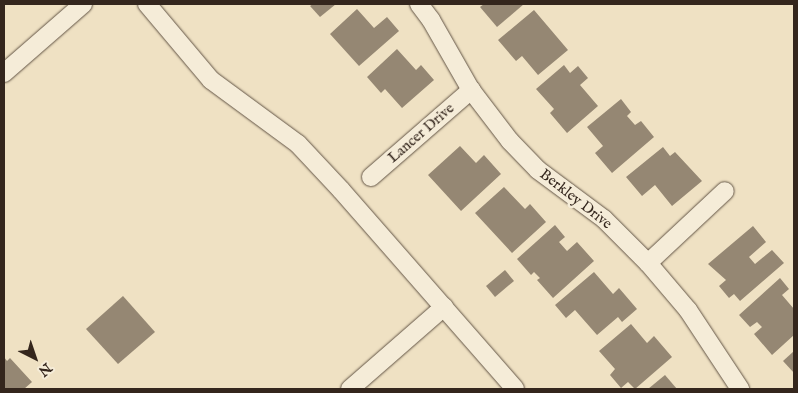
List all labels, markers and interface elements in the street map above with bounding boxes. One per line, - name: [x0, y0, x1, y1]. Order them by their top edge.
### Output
- street label: Lancer Drive: [384, 99, 458, 167]
- street label: Berkley Drive: [536, 165, 616, 233]
- north arrow: [10, 333, 60, 383]
- text: N: [34, 359, 55, 380]

